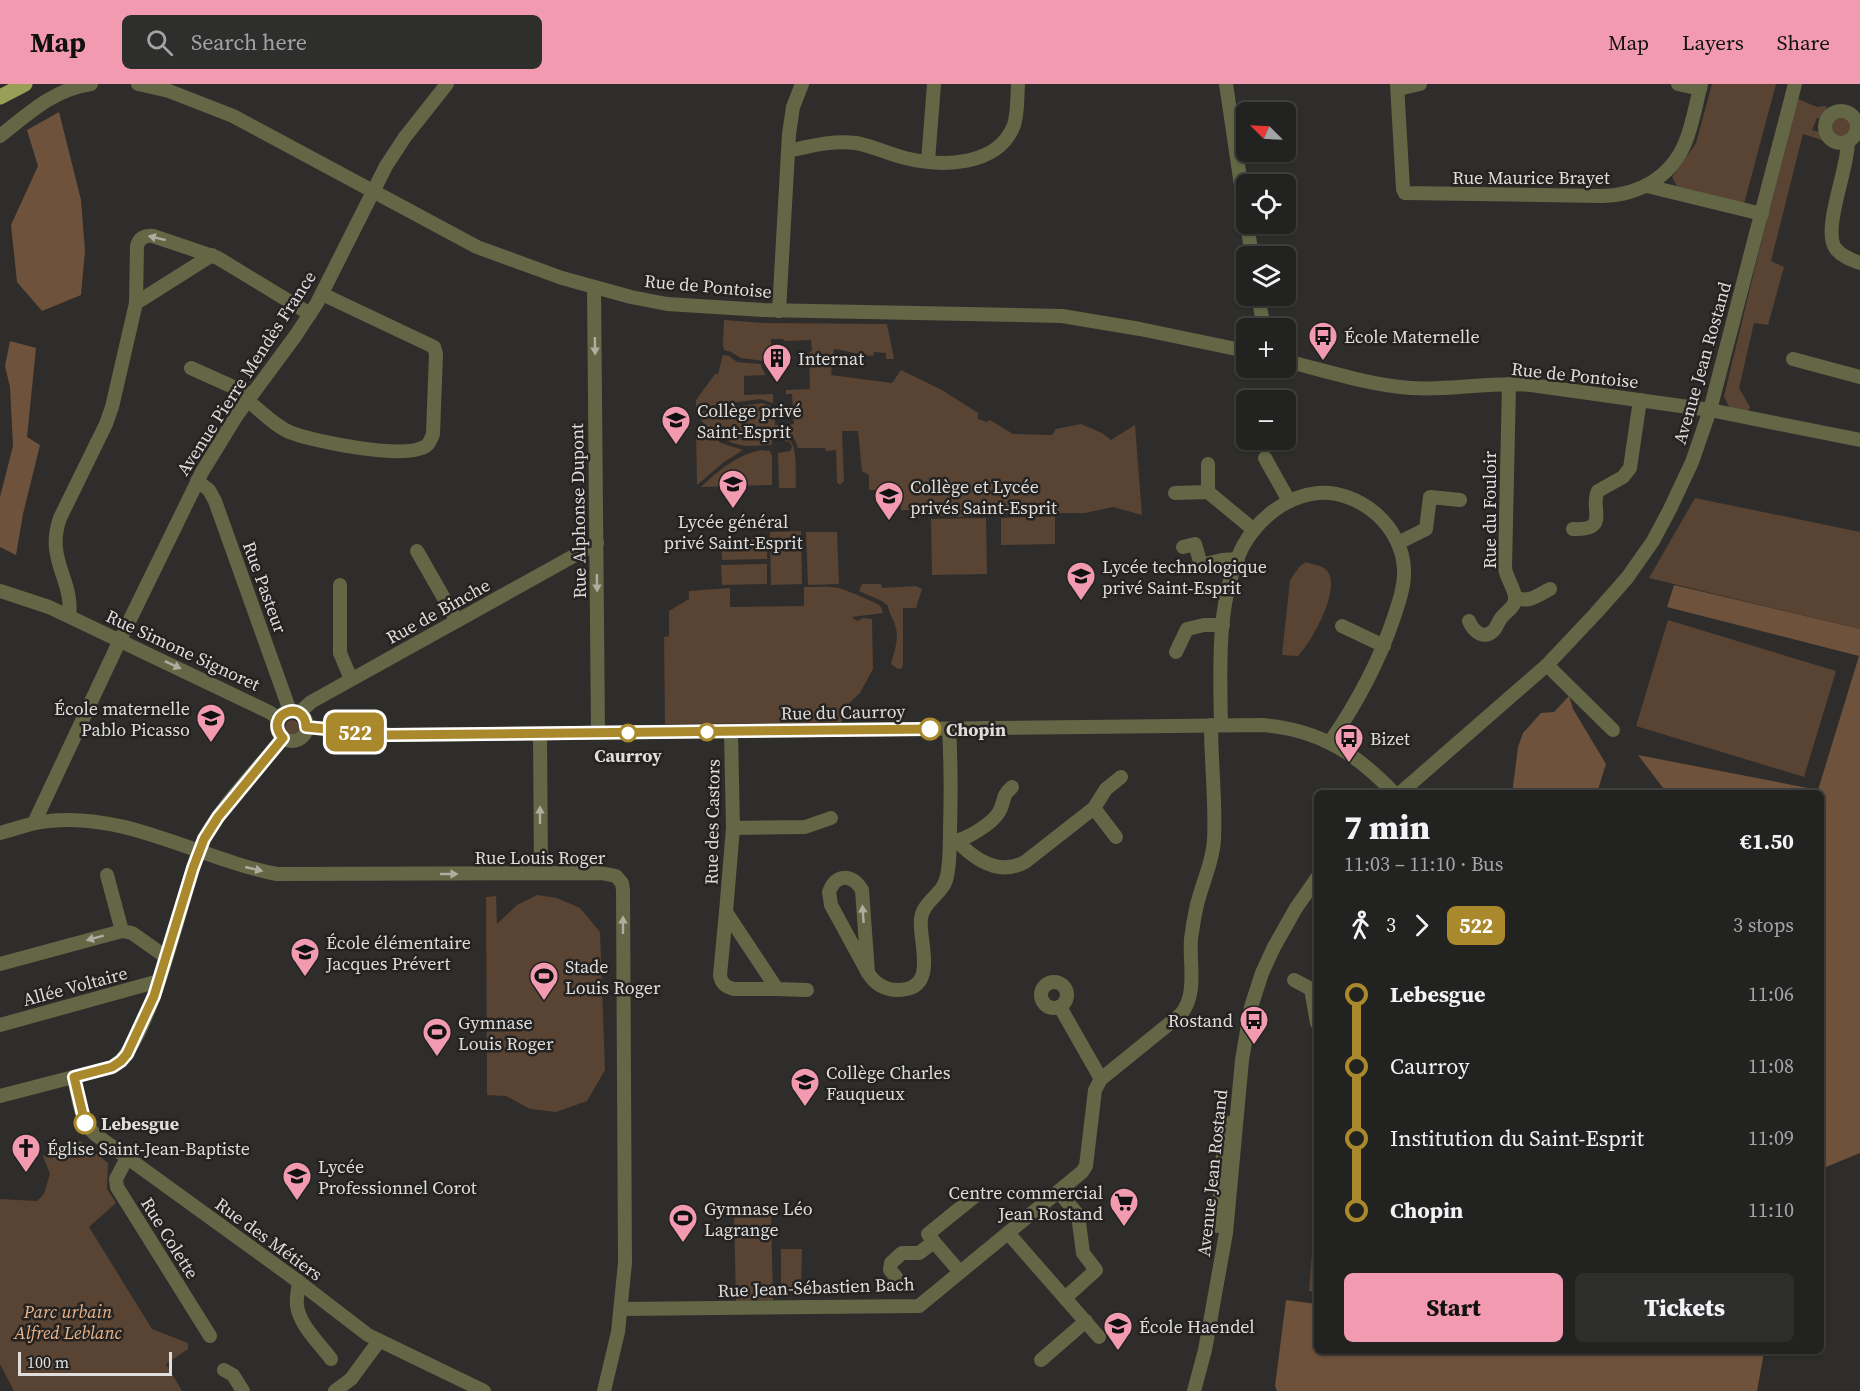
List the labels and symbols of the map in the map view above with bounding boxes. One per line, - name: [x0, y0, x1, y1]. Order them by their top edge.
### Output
- north arrow: [1236, 102, 1296, 162]
- street label: Rue Maurice Brayet: [1452, 165, 1610, 190]
- one-way arrow: [148, 233, 166, 243]
- street label: Avenue Pierre Mendès France: [170, 266, 322, 480]
- street label: Rue de Pontoise: [643, 268, 773, 304]
- street label: Avenue Jean Rostand: [1667, 279, 1737, 447]
- bus stop icon: École Maternelle: [1307, 320, 1339, 362]
- place label: École Maternelle: [1344, 324, 1480, 349]
- one-way arrow: [590, 336, 600, 355]
- building icon: Internat: [761, 342, 793, 384]
- place label: Internat: [798, 346, 864, 371]
- street label: Rue de Pontoise: [1510, 356, 1640, 394]
- place label: Collège privé Saint-Esprit: [697, 398, 802, 444]
- school or university icon: Collège privé Saint-Esprit: [660, 404, 692, 446]
- street label: Rue Alphonse Dupont: [564, 423, 592, 599]
- street label: Rue du Fouloir: [1477, 451, 1502, 569]
- school or university icon: Lycée général privé Saint-Esprit: [717, 468, 749, 510]
- place label: Collège et Lycée privés Saint-Esprit: [910, 474, 1057, 520]
- school or university icon: Collège et Lycée privés Saint-Esprit: [873, 480, 905, 522]
- place label: Lycée général privé Saint-Esprit: [663, 509, 803, 555]
- street label: Rue Pasteur: [237, 538, 293, 637]
- place label: Lycée technologique privé Saint-Esprit: [1102, 554, 1267, 600]
- school or university icon: Lycée technologique privé Saint-Esprit: [1065, 560, 1097, 602]
- street label: Rue de Binche: [382, 572, 494, 650]
- one-way arrow: [592, 573, 602, 592]
- street label: Rue Simone Signoret: [102, 603, 264, 697]
- one-way arrow: [164, 660, 181, 669]
- place label: École maternelle Pablo Picasso: [54, 696, 190, 742]
- street label: Rue du Caurroy: [780, 698, 906, 726]
- school or university icon: École maternelle Pablo Picasso: [195, 702, 227, 744]
- line badge: 522: [320, 712, 389, 752]
- place label: Chopin: [946, 717, 1006, 742]
- marker: Chopin: [919, 718, 941, 740]
- bus stop icon: Bizet: [1333, 722, 1365, 764]
- unlabelled marker: [698, 723, 716, 741]
- marker: Caurroy: [619, 724, 637, 742]
- place label: Bizet: [1370, 726, 1410, 751]
- place label: Caurroy: [594, 743, 662, 768]
- street label: Rue des Castors: [698, 759, 726, 885]
- one-way arrow: [535, 805, 545, 824]
- street label: Rue Louis Roger: [475, 845, 606, 870]
- one-way arrow: [245, 865, 264, 875]
- one-way arrow: [439, 869, 458, 879]
- one-way arrow: [859, 905, 868, 924]
- one-way arrow: [618, 916, 628, 935]
- place label: École élémentaire Jacques Prévert: [325, 930, 471, 976]
- one-way arrow: [86, 934, 105, 944]
- school or university icon: École élémentaire Jacques Prévert: [289, 936, 321, 978]
- place label: Stade Louis Roger: [565, 954, 661, 1000]
- street label: Allée Voltaire: [20, 960, 130, 1012]
- sports icon: Stade Louis Roger: [528, 960, 560, 1002]
- bus stop icon: Rostand: [1238, 1004, 1270, 1046]
- place label: Rostand: [1168, 1008, 1233, 1033]
- place label: Gymnase Louis Roger: [458, 1010, 554, 1056]
- sports icon: Gymnase Louis Roger: [421, 1016, 453, 1058]
- place label: Collège Charles Fauqueux: [826, 1060, 951, 1106]
- school or university icon: Collège Charles Fauqueux: [789, 1066, 821, 1108]
- street label: Avenue Jean Rostand: [1191, 1088, 1233, 1258]
- place label: Lebesgue: [101, 1111, 179, 1136]
- marker: Lebesgue: [74, 1112, 96, 1134]
- church icon: Église Saint-Jean-Baptiste: [10, 1132, 42, 1174]
- place label: Église Saint-Jean-Baptiste: [47, 1136, 250, 1161]
- place label: Lycée Professionnel Corot: [318, 1154, 477, 1200]
- school or university icon: Lycée Professionnel Corot: [281, 1160, 313, 1202]
- place label: Centre commercial Jean Rostand: [949, 1180, 1103, 1226]
- supermarket icon: Centre commercial Jean Rostand: [1108, 1186, 1140, 1228]
- street label: Rue des Métiers: [210, 1191, 328, 1287]
- street label: Rue Colette: [135, 1192, 205, 1284]
- place label: Gymnase Léo Lagrange: [704, 1196, 813, 1242]
- sports icon: Gymnase Léo Lagrange: [667, 1202, 699, 1244]
- street label: Rue Jean-Sébastien Bach: [717, 1271, 915, 1303]
- park label: Parc urbain Alfred Leblanc: [13, 1299, 123, 1345]
- school or university icon: École Haendel: [1102, 1310, 1134, 1352]
- place label: École Haendel: [1139, 1314, 1255, 1339]
- scale bar: [18, 1349, 172, 1376]

